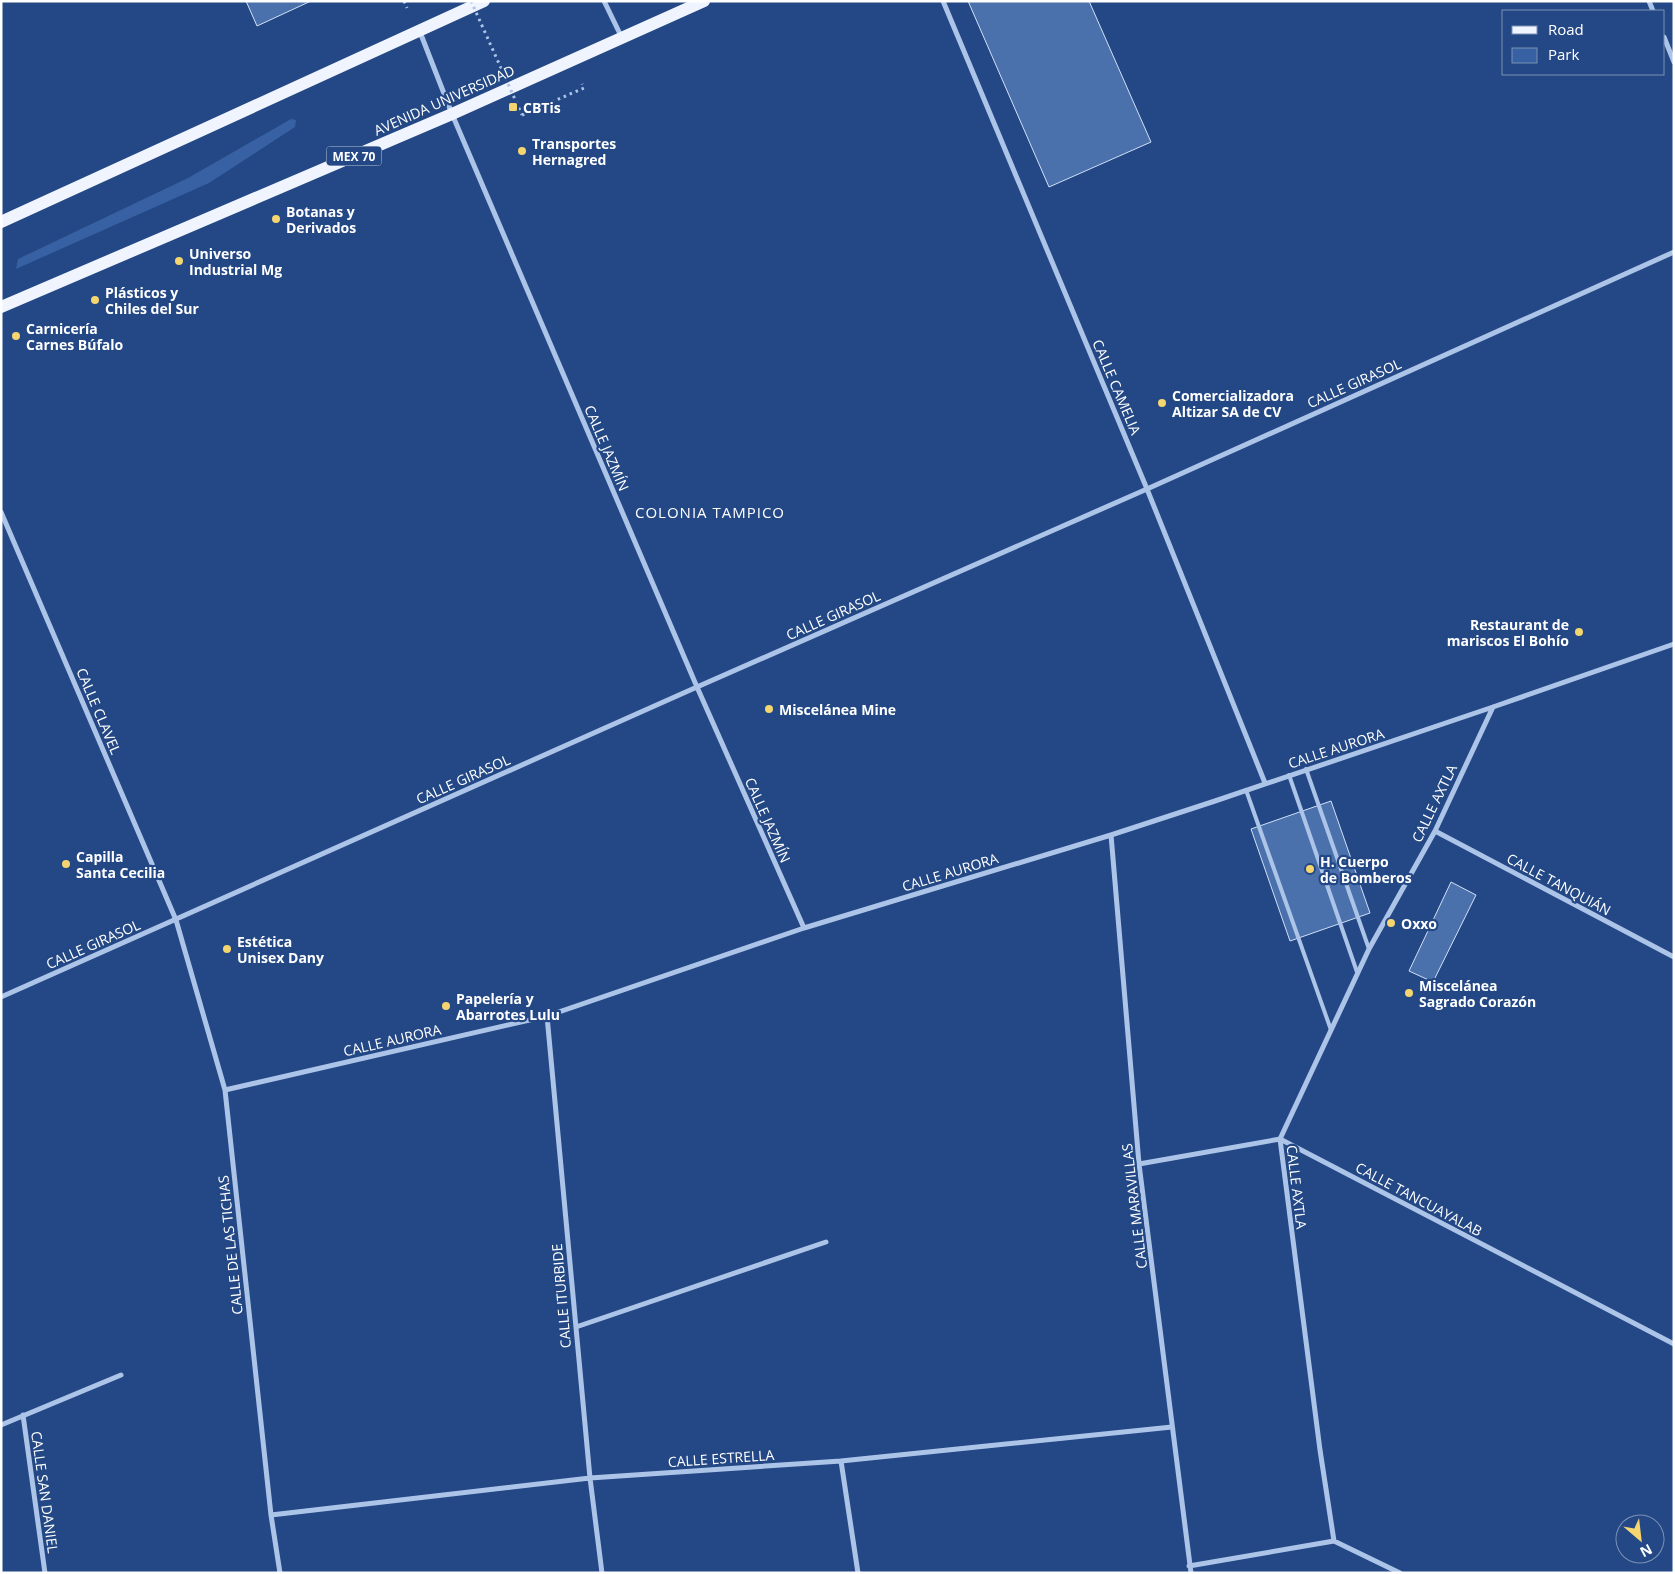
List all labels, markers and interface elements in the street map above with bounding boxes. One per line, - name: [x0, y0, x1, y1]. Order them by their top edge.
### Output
- legend: [1502, 10, 1665, 75]
- text: Road: [1548, 19, 1584, 39]
- text: Park: [1548, 44, 1579, 64]
- street label: AVENIDA UNIVERSIDAD: [371, 60, 517, 140]
- place label: CBTis: [523, 98, 561, 117]
- marker: CBTis: [507, 101, 519, 113]
- place label: Transportes Hernagred: [532, 134, 616, 169]
- marker: Transportes Hernagred: [516, 145, 528, 157]
- road number: MEX 70: [326, 146, 382, 166]
- place label: Botanas y Derivados: [286, 202, 356, 237]
- marker: Botanas y Derivados: [270, 213, 282, 225]
- place label: Universo Industrial Mg: [189, 244, 282, 279]
- marker: Universo Industrial Mg: [173, 255, 185, 267]
- place label: Plásticos y Chiles del Sur: [105, 283, 199, 318]
- marker: Plásticos y Chiles del Sur: [89, 294, 101, 306]
- place label: Carnicería Carnes Búfalo: [26, 319, 124, 354]
- marker: Carnicería Carnes Búfalo: [10, 330, 22, 342]
- street label: CALLE CAMELIA: [1088, 336, 1146, 438]
- street label: CALLE GIRASOL: [1304, 354, 1404, 412]
- place label: Comercializadora Altizar SA de CV: [1172, 386, 1294, 421]
- marker: Comercializadora Altizar SA de CV: [1156, 397, 1168, 409]
- street label: CALLE JAZMÍN: [580, 402, 634, 494]
- district label: COLONIA TAMPICO: [635, 502, 785, 522]
- street label: CALLE GIRASOL: [783, 586, 883, 644]
- place label: Restaurant de mariscos El Bohío: [1447, 615, 1569, 650]
- marker: Restaurant de mariscos El Bohío: [1573, 626, 1585, 638]
- street label: CALLE CLAVEL: [72, 665, 126, 757]
- place label: Miscelánea Mine: [779, 700, 896, 719]
- marker: Miscelánea Mine: [763, 703, 775, 715]
- street label: CALLE AURORA: [1286, 724, 1387, 772]
- street label: CALLE GIRASOL: [413, 750, 513, 808]
- street label: CALLE AXTLA: [1407, 761, 1461, 845]
- street label: CALLE JAZMÍN: [741, 774, 795, 866]
- place label: Capilla Santa Cecilia: [76, 847, 165, 882]
- street label: CALLE AURORA: [900, 848, 1001, 896]
- street label: CALLE TANQUIÁN: [1504, 849, 1614, 919]
- place label: H. Cuerpo de Bomberos: [1320, 852, 1412, 887]
- marker: Capilla Santa Cecilia: [60, 858, 72, 870]
- marker: H. Cuerpo de Bomberos: [1304, 863, 1316, 875]
- place label: Oxxo: [1401, 914, 1437, 933]
- street label: CALLE GIRASOL: [43, 915, 143, 973]
- marker: Oxxo: [1385, 917, 1397, 929]
- place label: Estética Unisex Dany: [237, 932, 324, 967]
- marker: Estética Unisex Dany: [221, 943, 233, 955]
- place label: Miscelánea Sagrado Corazón: [1419, 976, 1536, 1011]
- marker: Miscelánea Sagrado Corazón: [1403, 987, 1415, 999]
- place label: Papelería y Abarrotes Lulu: [456, 989, 560, 1024]
- marker: Papelería y Abarrotes Lulu: [440, 1000, 452, 1012]
- street label: CALLE AURORA: [341, 1019, 443, 1060]
- street label: CALLE MARAVILLAS: [1117, 1142, 1151, 1270]
- street label: CALLE AXTLA: [1282, 1144, 1312, 1230]
- street label: CALLE TANCUAYALAB: [1352, 1158, 1486, 1240]
- street label: CALLE DE LAS TICHAS: [213, 1174, 247, 1316]
- street label: CALLE ITURBIDE: [547, 1243, 575, 1349]
- street label: CALLE SAN DANIEL: [27, 1430, 63, 1554]
- street label: CALLE ESTRELLA: [667, 1445, 775, 1471]
- north arrow: [1615, 1514, 1665, 1564]
- text: N: [1637, 1540, 1656, 1562]

